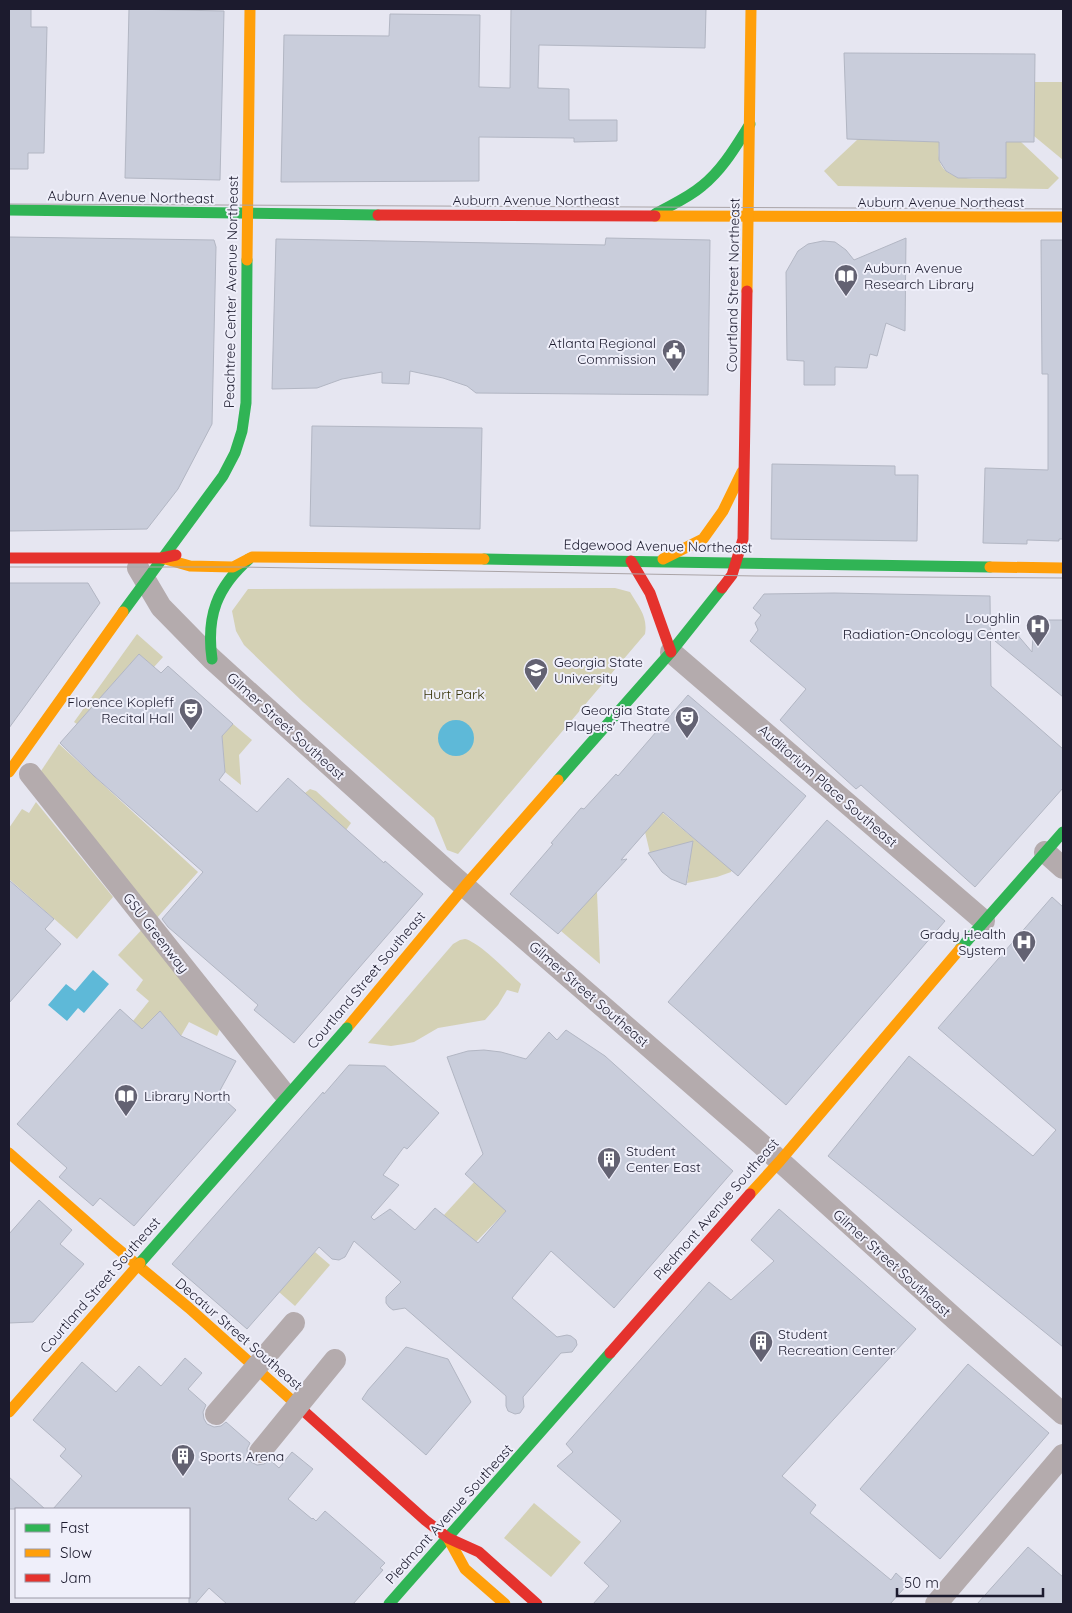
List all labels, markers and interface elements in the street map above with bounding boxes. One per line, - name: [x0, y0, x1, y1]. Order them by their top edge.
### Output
- street label: Peachtree Center Avenue Northeast: [220, 175, 242, 408]
- street label: Auburn Avenue Northeast: [47, 187, 215, 207]
- street label: Auburn Avenue Northeast: [453, 191, 620, 209]
- street label: Auburn Avenue Northeast: [858, 193, 1025, 211]
- street label: Courtland Street Northeast: [722, 197, 744, 372]
- place label: Auburn Avenue Research Library: [864, 259, 974, 293]
- library icon: Auburn Avenue Research Library: [833, 263, 859, 297]
- place label: Atlanta Regional Commission: [548, 334, 656, 368]
- public building icon: Atlanta Regional Commission: [661, 338, 687, 372]
- street label: Edgewood Avenue Northeast: [564, 535, 753, 557]
- place label: Loughlin Radiation-Oncology Center: [843, 609, 1021, 643]
- hospital icon: Loughlin Radiation-Oncology Center: [1025, 613, 1051, 647]
- place label: Georgia State University: [554, 653, 643, 687]
- school or university icon: Georgia State University: [523, 657, 549, 691]
- street label: Gilmer Street Southeast: [223, 668, 349, 784]
- park label: Hurt Park: [423, 685, 485, 703]
- place label: Florence Kopleff Recital Hall: [67, 693, 174, 727]
- theatre icon: Florence Kopleff Recital Hall: [178, 697, 204, 731]
- place label: Georgia State Players' Theatre: [565, 701, 670, 735]
- theatre icon: Georgia State Players' Theatre: [674, 705, 700, 739]
- street label: Auditorium Place Southeast: [755, 721, 901, 851]
- street label: GSU Greenway: [119, 889, 193, 977]
- street label: Courtland Street Southeast: [303, 907, 429, 1053]
- place label: Grady Health System: [920, 925, 1006, 959]
- hospital icon: Grady Health System: [1011, 929, 1037, 963]
- street label: Gilmer Street Southeast: [525, 937, 653, 1051]
- library icon: Library North: [113, 1083, 139, 1117]
- place label: Library North: [144, 1087, 231, 1105]
- street label: Piedmont Avenue Southeast: [649, 1134, 783, 1284]
- place label: Student Center East: [626, 1142, 701, 1176]
- building icon: Student Center East: [596, 1146, 622, 1180]
- street label: Gilmer Street Southeast: [829, 1205, 955, 1321]
- street label: Courtland Street Southeast: [36, 1213, 164, 1357]
- street label: Decatur Street Southeast: [172, 1274, 306, 1394]
- place label: Student Recreation Center: [778, 1325, 896, 1359]
- building icon: Student Recreation Center: [748, 1329, 774, 1363]
- street label: Piedmont Avenue Southeast: [381, 1440, 517, 1588]
- building icon: Sports Arena: [170, 1443, 196, 1477]
- place label: Sports Arena: [200, 1447, 284, 1465]
- legend: [15, 1508, 190, 1598]
- text: Fast: [60, 1518, 89, 1537]
- text: Slow: [60, 1543, 92, 1562]
- scale bar: [897, 1566, 1043, 1598]
- text: Jam: [60, 1568, 91, 1587]
- text: 50 m: [904, 1573, 939, 1592]

